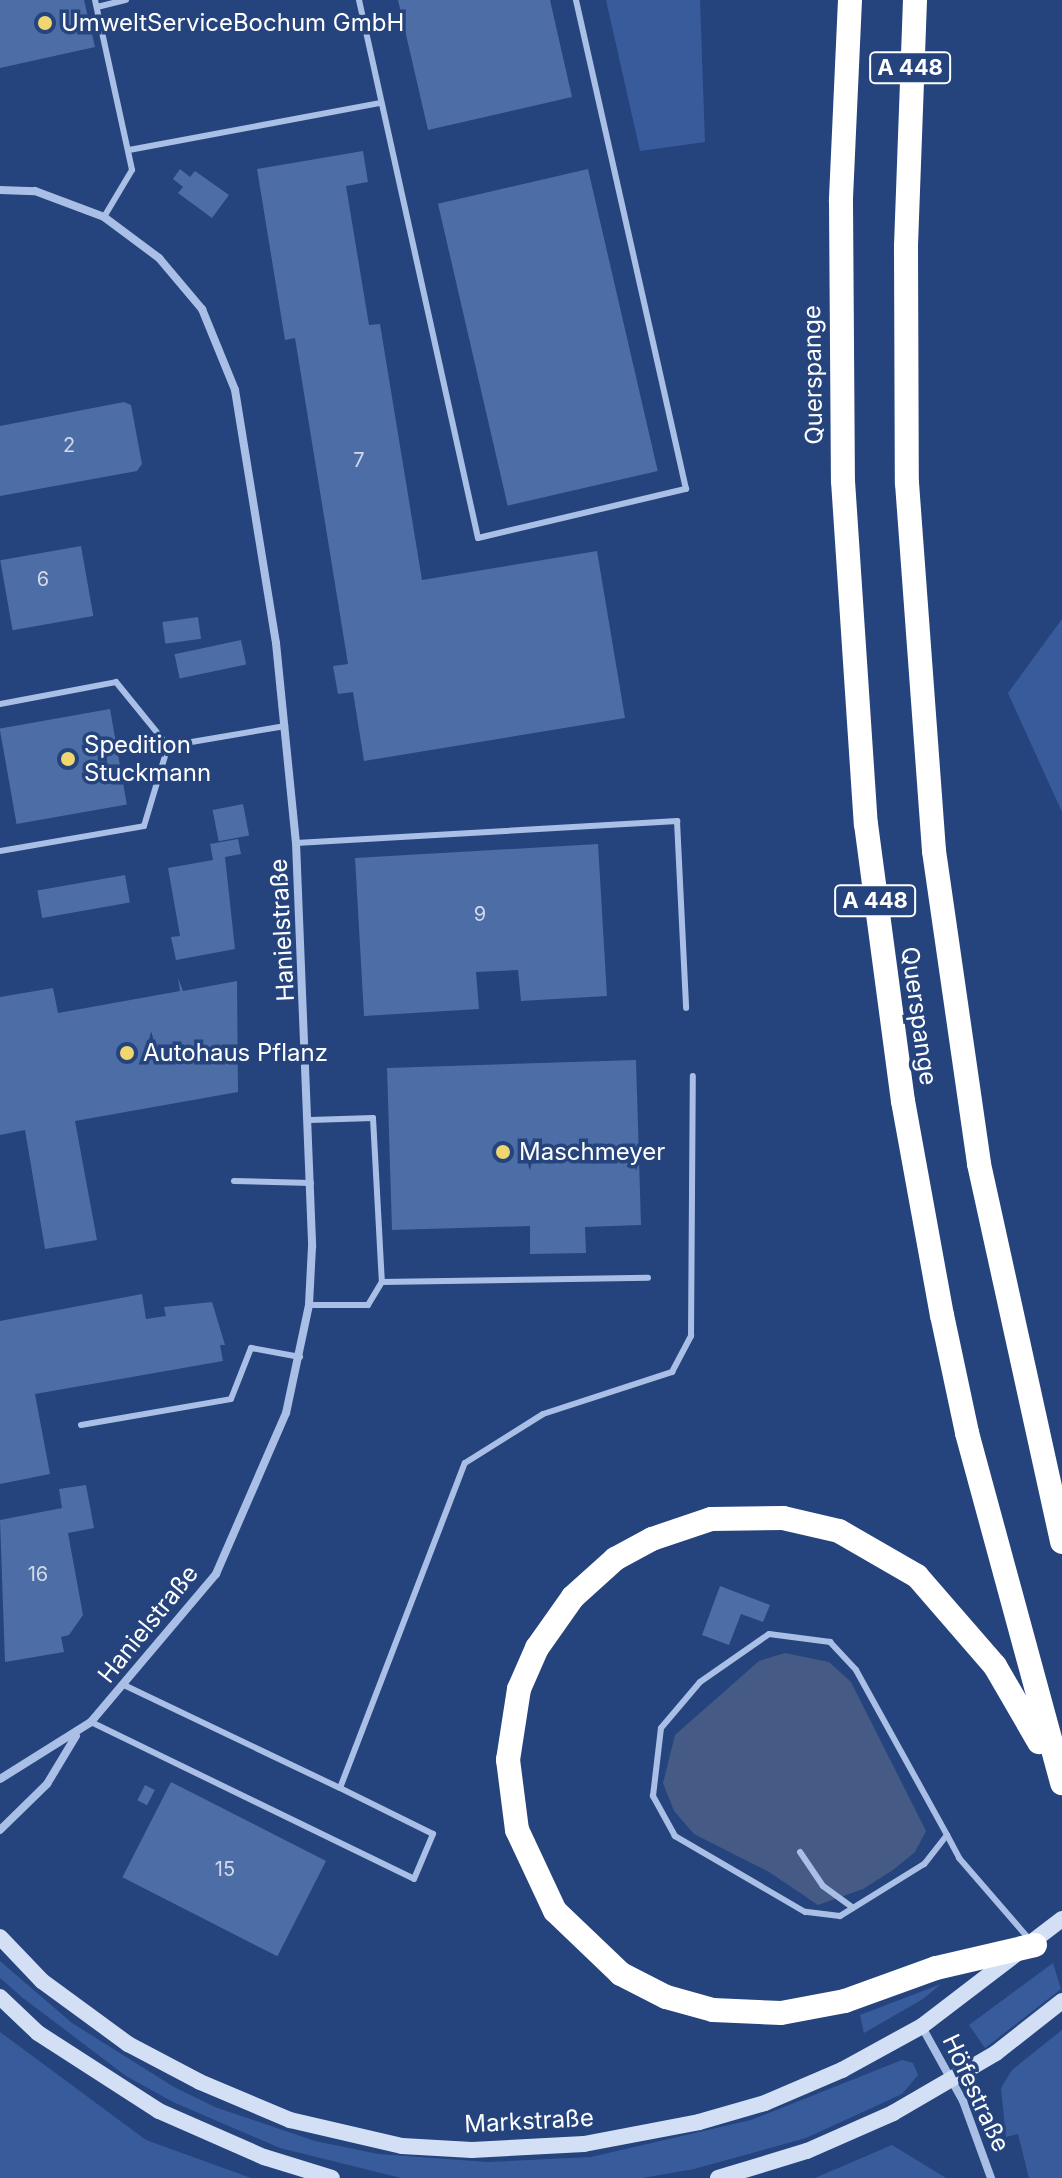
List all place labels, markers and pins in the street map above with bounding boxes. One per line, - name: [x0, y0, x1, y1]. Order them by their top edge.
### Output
- place label: UmweltServiceBochum GmbH: [61, 9, 404, 37]
- marker: UmweltServiceBochum GmbH: [36, 14, 54, 32]
- place label: Spedition Stuckmann: [84, 731, 211, 787]
- marker: Spedition Stuckmann: [59, 750, 77, 768]
- place label: Autohaus Pflanz: [143, 1039, 328, 1067]
- marker: Autohaus Pflanz: [118, 1044, 136, 1062]
- place label: Maschmeyer: [519, 1138, 665, 1166]
- marker: Maschmeyer: [494, 1143, 512, 1161]

